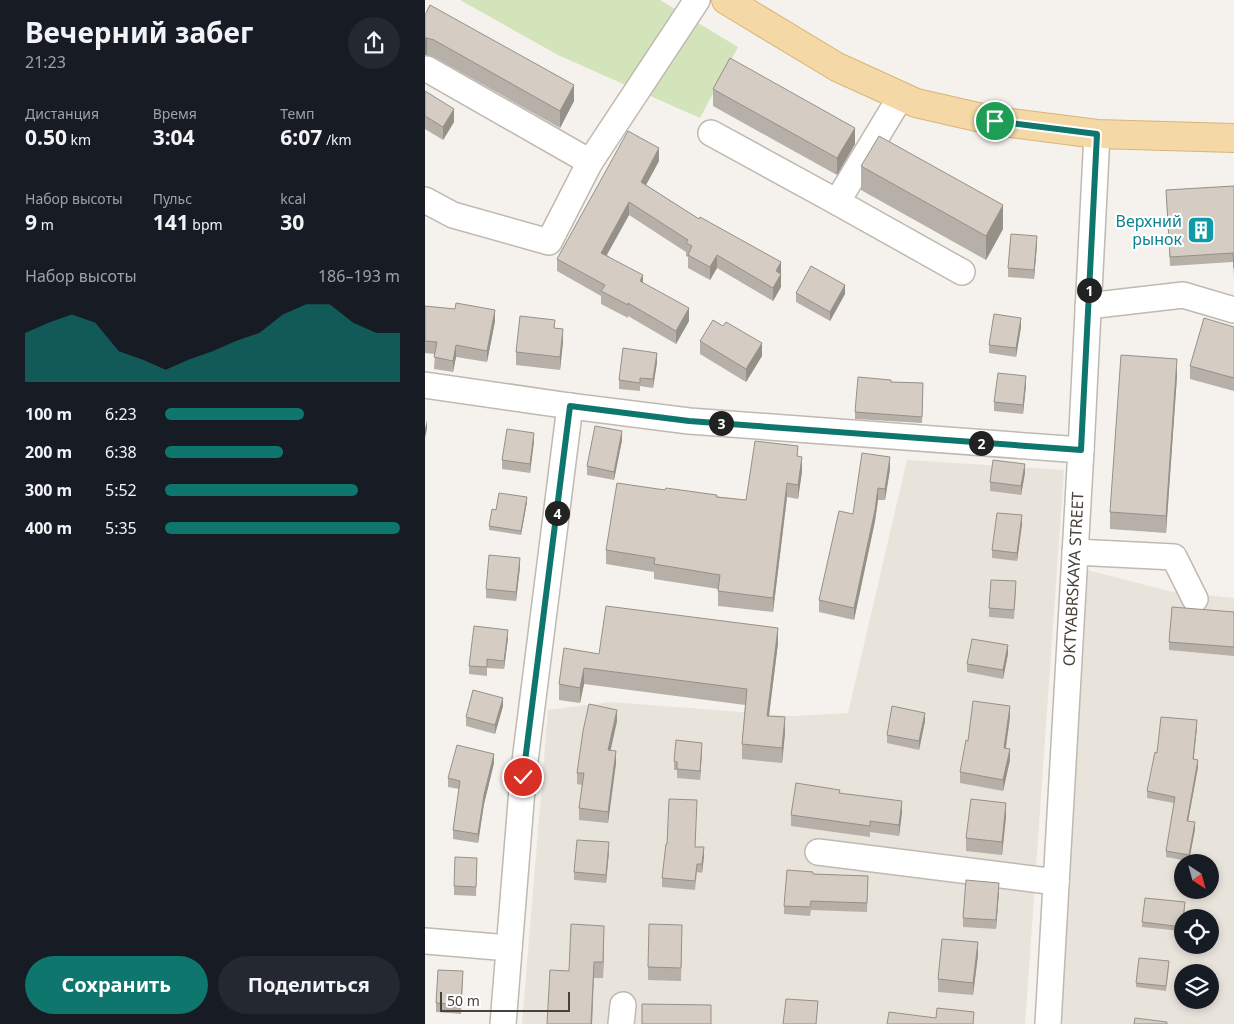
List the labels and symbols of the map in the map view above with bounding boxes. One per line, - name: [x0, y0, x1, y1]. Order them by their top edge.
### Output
- pin: [974, 100, 1016, 142]
- place label: Верхний рынок: [1116, 210, 1182, 250]
- building icon: Верхний рынок: [1186, 215, 1216, 245]
- pin: 1: [1077, 278, 1101, 302]
- pin: 3: [709, 410, 733, 436]
- pin: 2: [969, 430, 993, 456]
- street label: OKTYABRSKAYA STREET: [1057, 491, 1089, 667]
- pin: 4: [545, 500, 569, 526]
- pin: [502, 756, 544, 798]
- north arrow: [1174, 854, 1219, 899]
- scale bar: [440, 989, 570, 1012]

